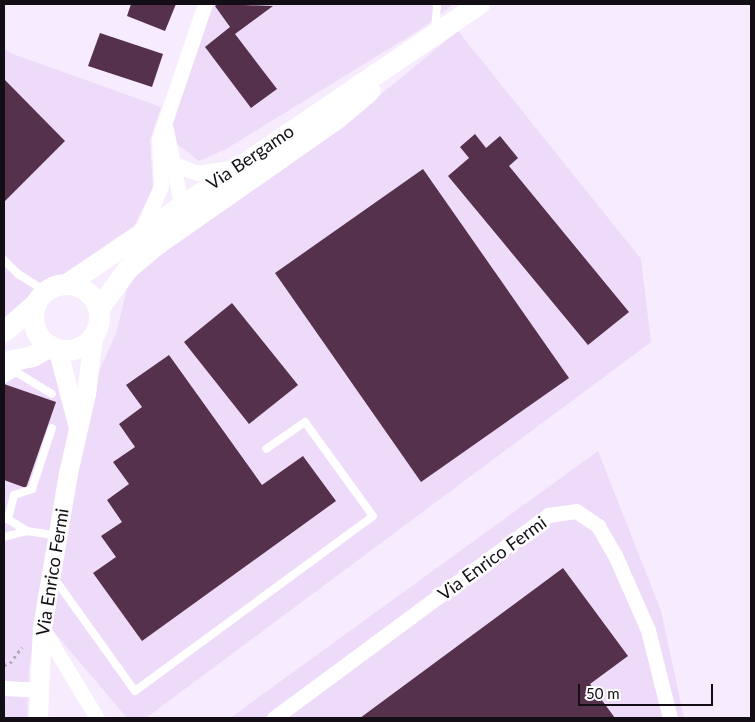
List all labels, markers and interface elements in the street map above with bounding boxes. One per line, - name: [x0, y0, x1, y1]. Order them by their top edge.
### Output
- street label: Via Bergamo: [202, 120, 298, 194]
- street label: Via Enrico Fermi: [31, 507, 73, 637]
- street label: Via Enrico Fermi: [433, 511, 551, 605]
- scale bar: [580, 674, 715, 706]
- text: 50 m: [586, 684, 620, 702]

